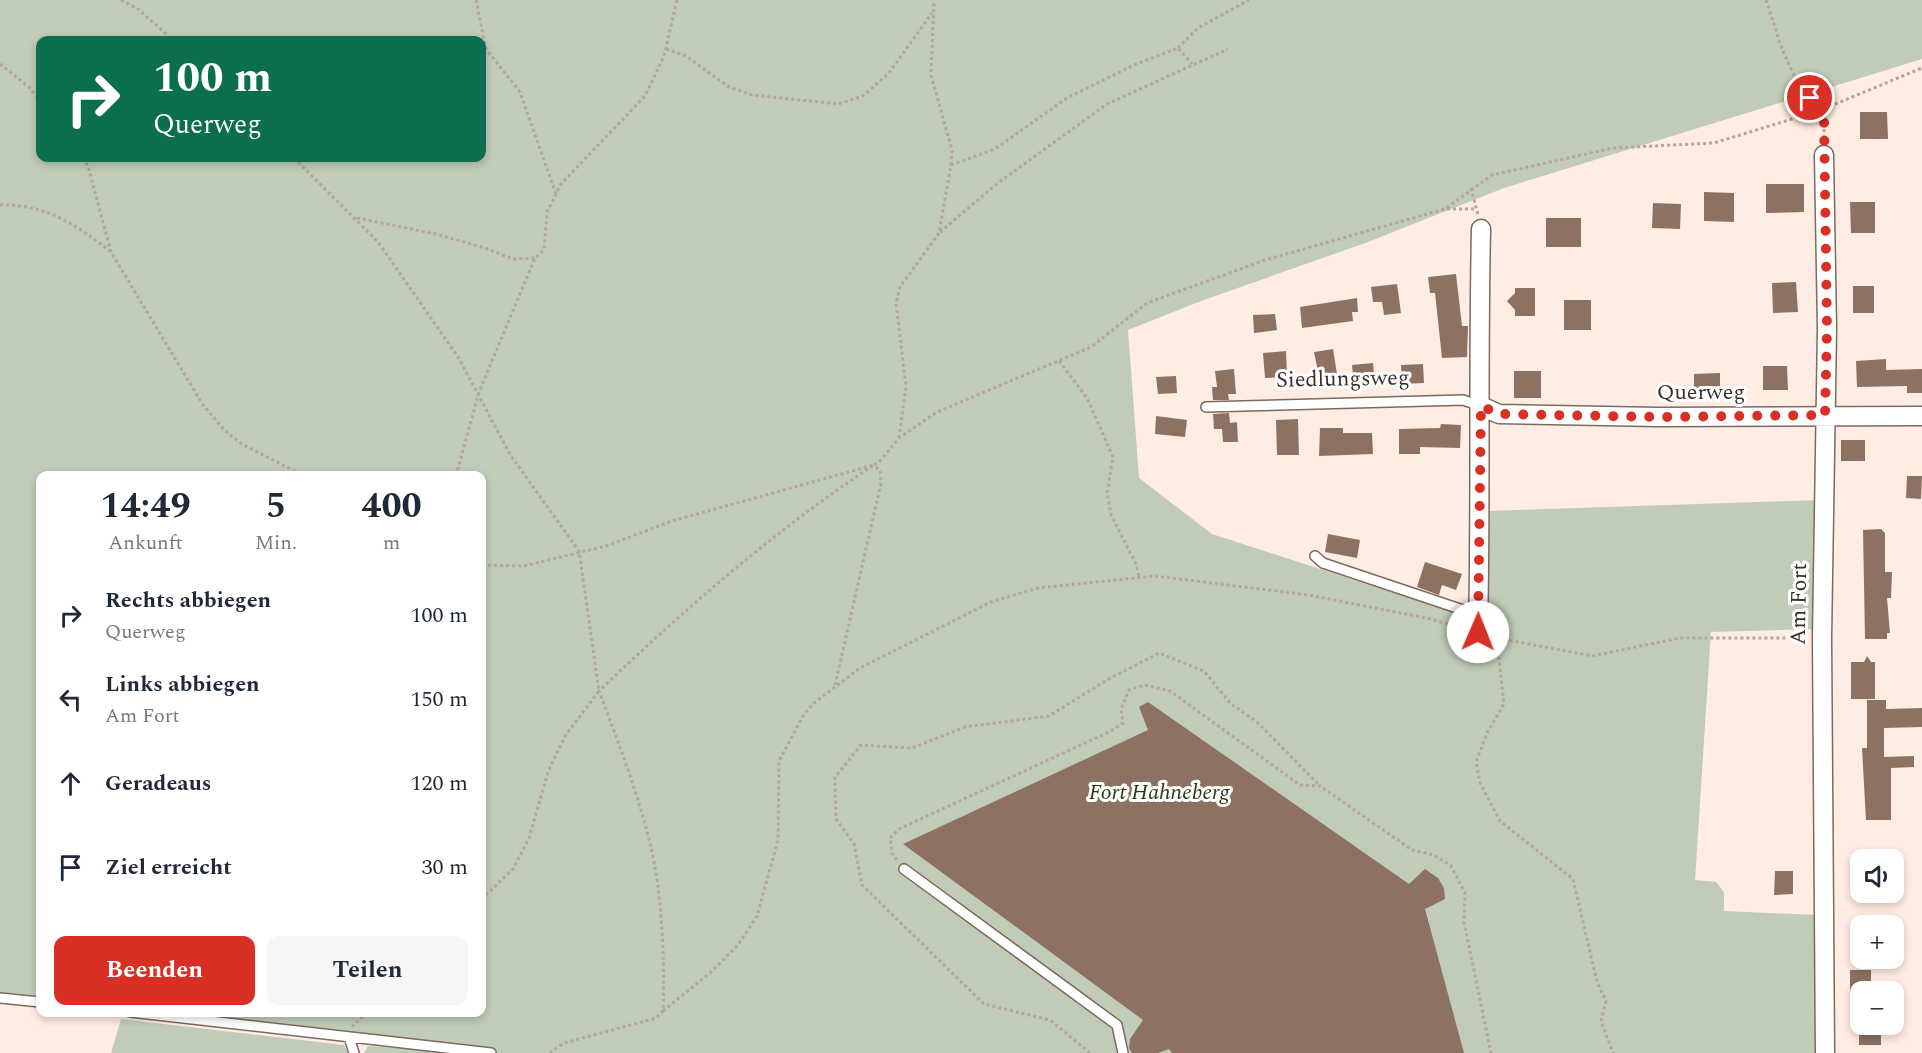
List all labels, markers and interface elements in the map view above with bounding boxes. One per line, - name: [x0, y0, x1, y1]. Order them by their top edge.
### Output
- text: 100 m: [153, 47, 272, 110]
- icon: right: [54, 60, 132, 138]
- pin: [1784, 72, 1835, 123]
- icon: arrive: [1793, 81, 1826, 114]
- text: Querweg: [153, 104, 262, 146]
- street label: Siedlungsweg: [1276, 361, 1410, 397]
- street label: Querweg: [1657, 376, 1745, 409]
- text: 14:49: [100, 479, 191, 534]
- text: 5: [266, 479, 286, 534]
- text: 400: [361, 479, 422, 534]
- text: Ankunft: [108, 528, 183, 558]
- text: Min.: [255, 528, 297, 558]
- text: m: [383, 528, 400, 558]
- street label: Am Fort: [1782, 562, 1816, 645]
- text: Rechts abbiegen: [105, 584, 271, 617]
- icon: right: [54, 599, 87, 632]
- text: 100 m: [411, 599, 468, 632]
- position arrow: [1446, 600, 1510, 664]
- text: Querweg: [105, 617, 186, 647]
- text: Links abbiegen: [105, 668, 260, 701]
- icon: left: [54, 683, 87, 716]
- text: 150 m: [411, 683, 468, 716]
- text: Am Fort: [105, 701, 180, 731]
- icon: ahead: [54, 767, 87, 800]
- text: Geradeaus: [105, 767, 211, 800]
- text: 120 m: [411, 767, 468, 800]
- park label: Fort Hahneberg: [1089, 776, 1230, 809]
- map controls: [1850, 849, 1904, 1035]
- button: sound: [1850, 849, 1904, 903]
- icon: arrive: [54, 851, 87, 884]
- text: Ziel erreicht: [105, 851, 232, 884]
- text: 30 m: [422, 851, 468, 884]
- button: +: [1850, 915, 1904, 969]
- button: Beenden: [54, 936, 255, 1005]
- button: Teilen: [267, 936, 468, 1005]
- button: −: [1850, 981, 1904, 1035]

